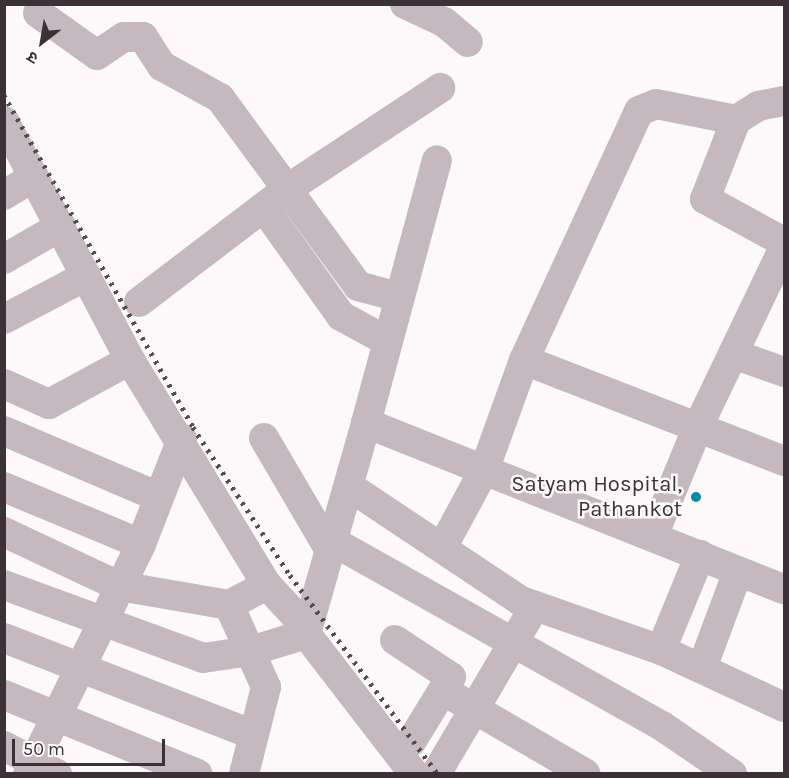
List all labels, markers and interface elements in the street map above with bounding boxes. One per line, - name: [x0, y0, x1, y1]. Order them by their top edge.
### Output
- north arrow: [12, 12, 72, 72]
- text: उ: [24, 47, 41, 68]
- place label: Satyam Hospital, Pathankot: [511, 471, 682, 522]
- marker: Satyam Hospital, Pathankot: [687, 488, 705, 506]
- scale bar: [15, 727, 168, 765]
- text: 50 m: [23, 738, 65, 760]

